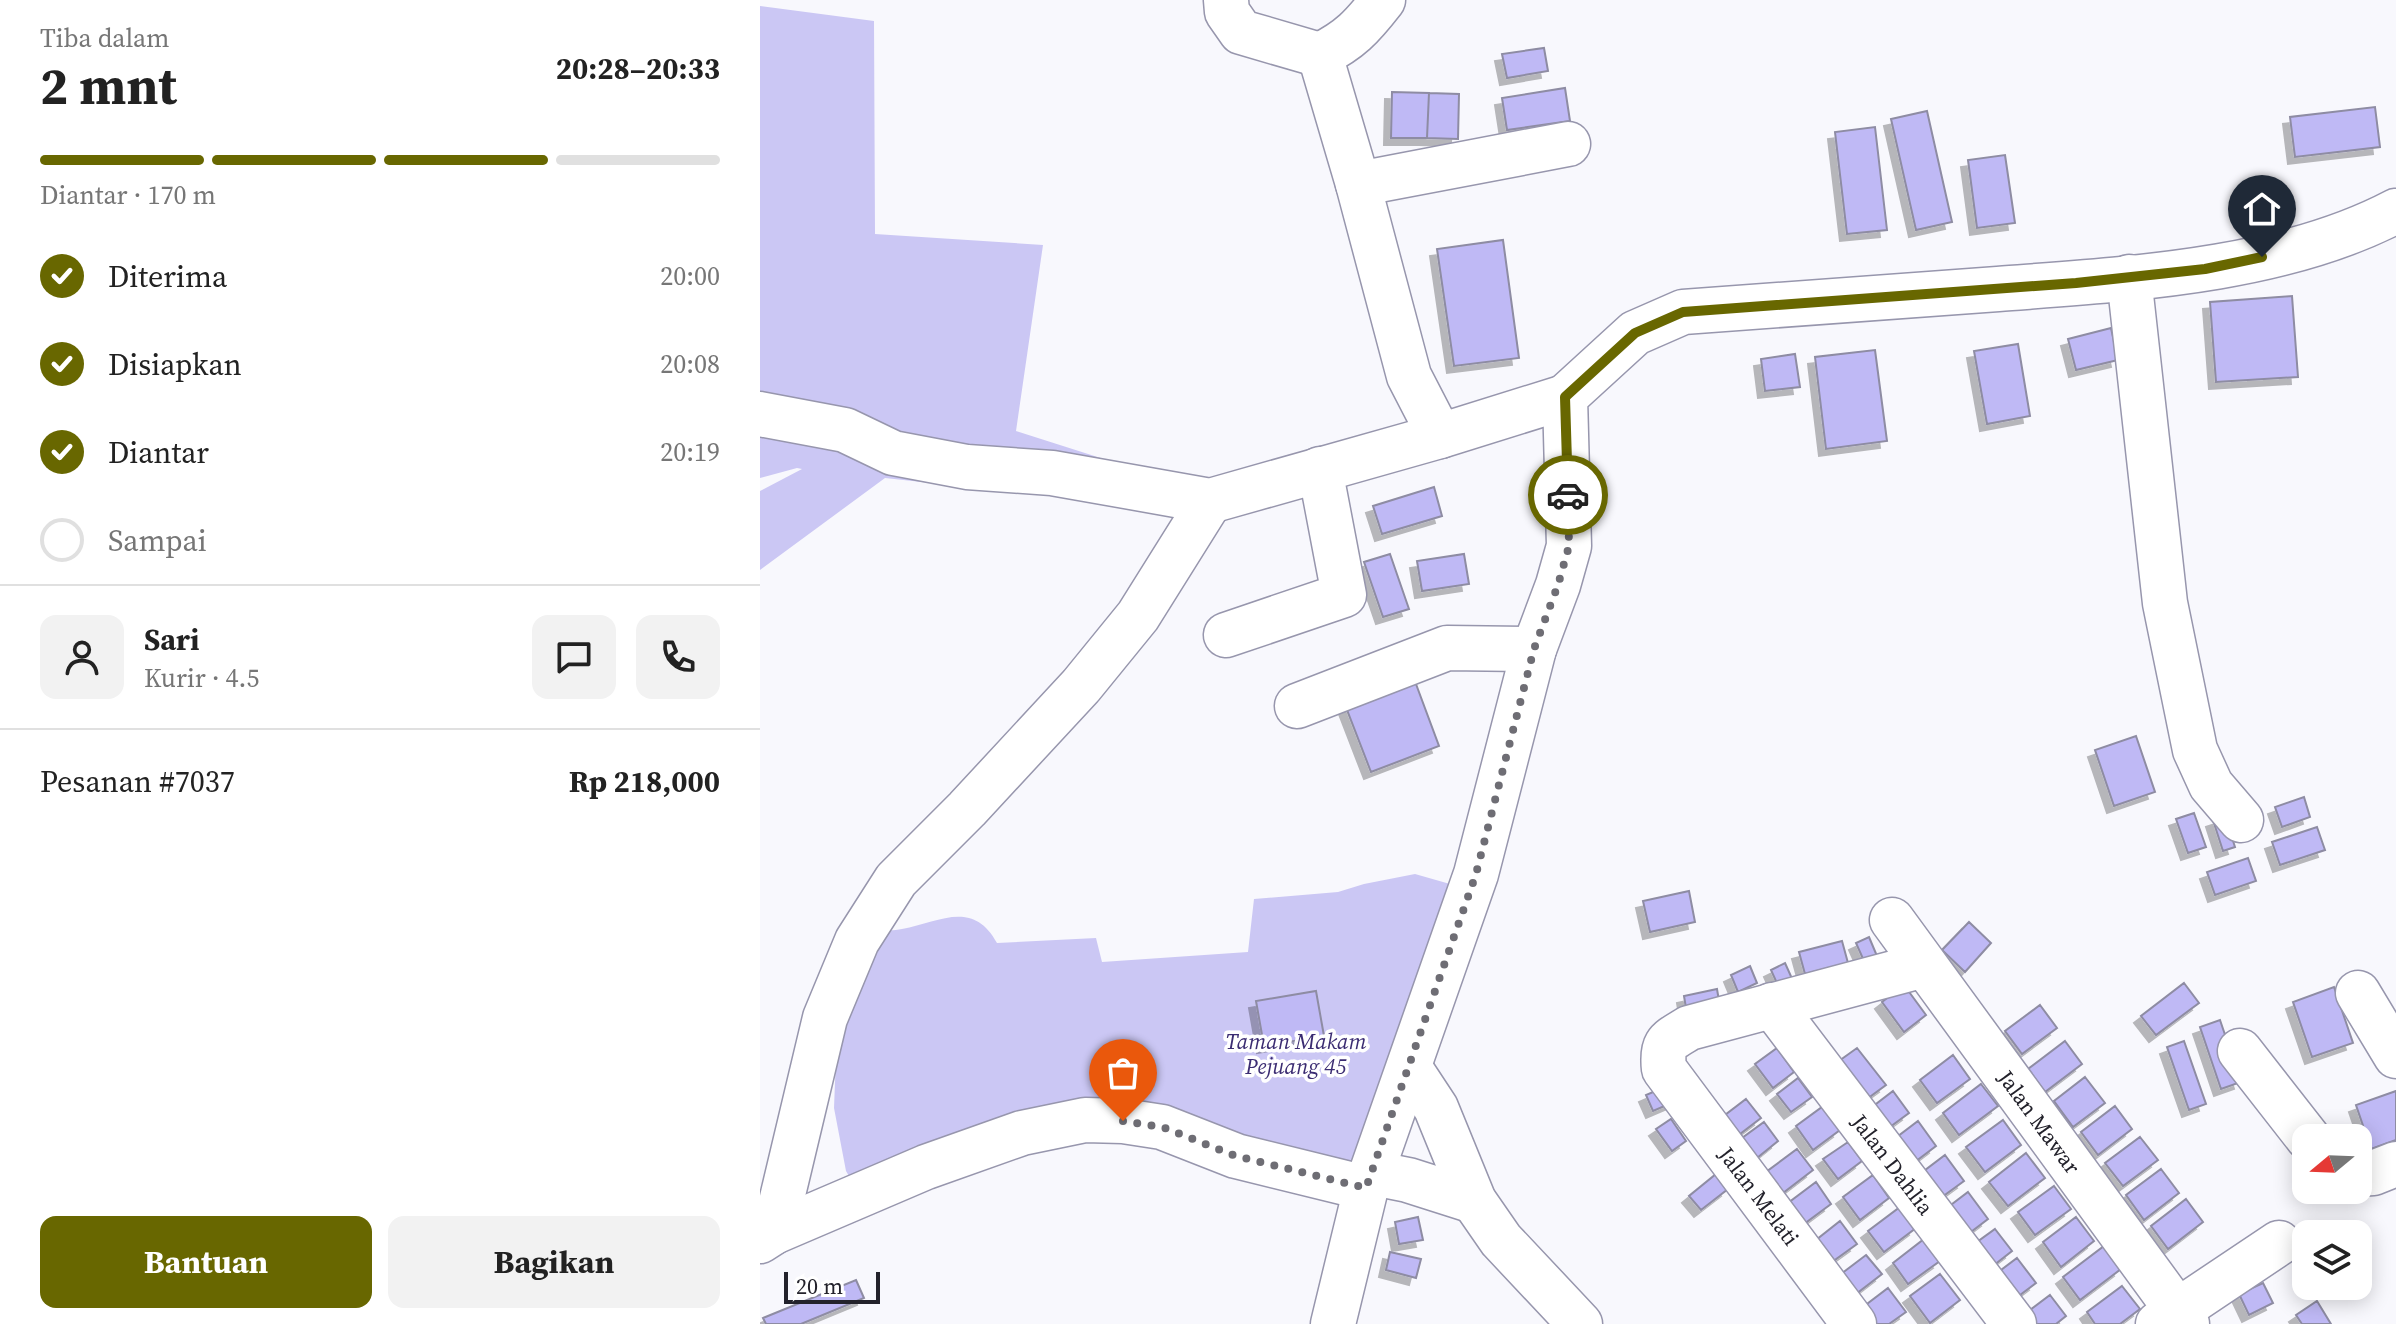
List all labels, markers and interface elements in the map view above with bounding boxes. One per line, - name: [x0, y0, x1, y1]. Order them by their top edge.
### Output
- text: Tiba dalam: [40, 20, 169, 56]
- text: 20:28–20:33: [556, 48, 720, 89]
- text: 2 mnt: [40, 50, 177, 121]
- pin: [2228, 175, 2296, 257]
- text: Diantar · 170 m: [40, 177, 216, 213]
- icon: home: [2240, 187, 2284, 231]
- icon: check: [40, 254, 84, 298]
- text: Diterima: [108, 256, 227, 297]
- text: 20:00: [660, 258, 720, 294]
- icon: check: [40, 342, 84, 386]
- text: Disiapkan: [108, 344, 242, 385]
- text: 20:08: [660, 346, 720, 382]
- icon: check: [40, 430, 84, 474]
- text: Diantar: [108, 432, 209, 473]
- text: 20:19: [660, 434, 720, 470]
- courier: [1528, 455, 1608, 535]
- icon: car: [1546, 473, 1590, 517]
- text: Sampai: [108, 520, 207, 561]
- button: person: [40, 615, 124, 699]
- button: chat: [532, 615, 616, 699]
- button: phone: [636, 615, 720, 699]
- text: Sari: [144, 619, 200, 660]
- text: Kurir · 4.5: [144, 660, 259, 696]
- text: Pesanan #7037: [40, 761, 235, 802]
- text: Rp 218,000: [569, 761, 720, 802]
- park label: Taman Makam Pejuang 45: [1225, 1026, 1367, 1081]
- pin: [1089, 1039, 1157, 1121]
- icon: bag: [1101, 1051, 1145, 1095]
- street label: Jalan Mawar: [1991, 1063, 2088, 1180]
- street label: Jalan Dahlia: [1844, 1107, 1941, 1222]
- north arrow: [2292, 1124, 2372, 1204]
- map controls: [2292, 1124, 2372, 1300]
- street label: Jalan Melati: [1711, 1140, 1806, 1252]
- button: Bantuan: [40, 1216, 372, 1308]
- button: Bagikan: [388, 1216, 720, 1308]
- button: layers: [2292, 1220, 2372, 1300]
- scale bar: [784, 1268, 880, 1304]
- text: 20 m: [796, 1271, 843, 1301]

